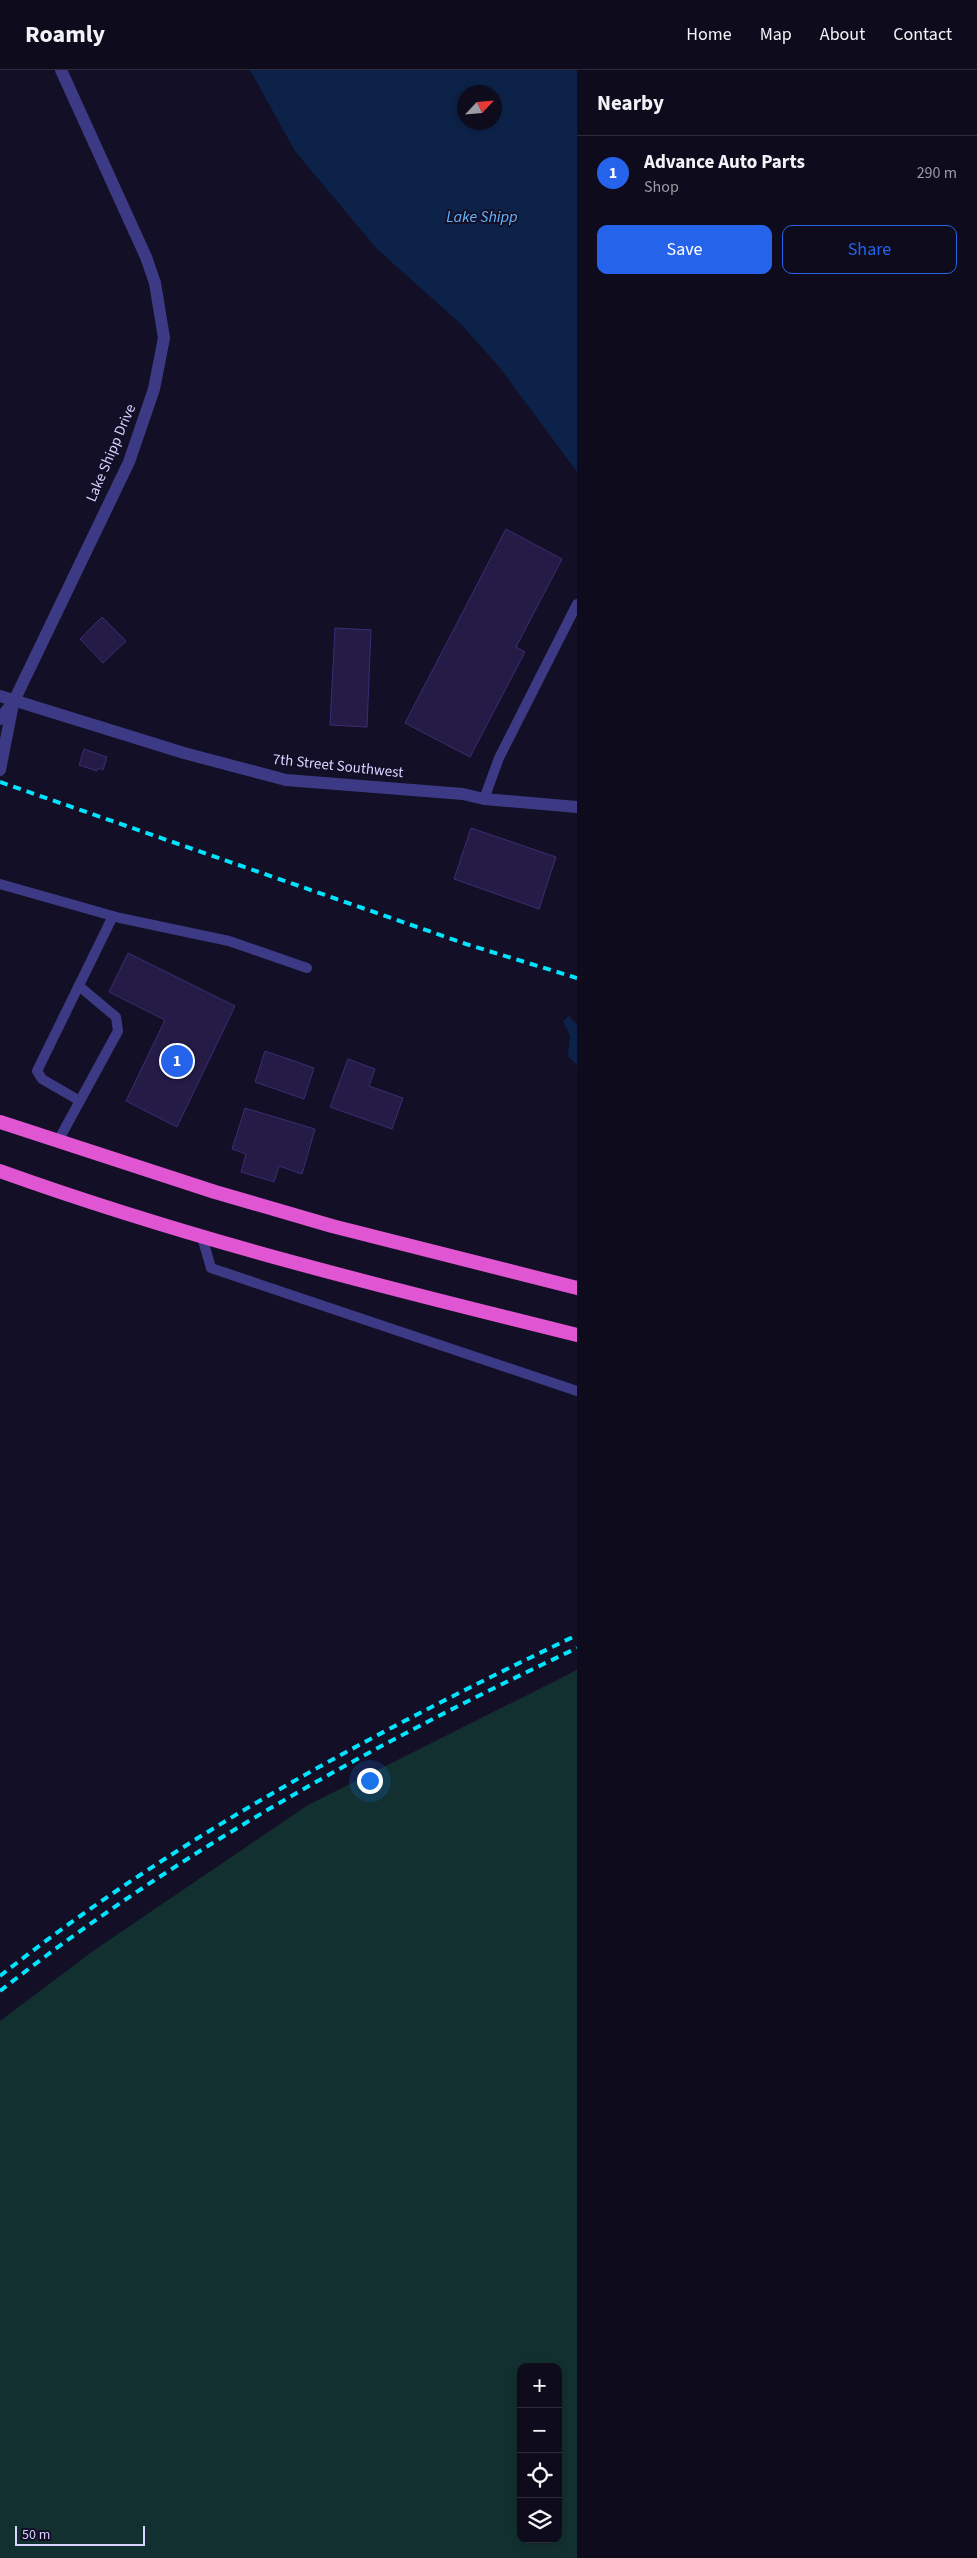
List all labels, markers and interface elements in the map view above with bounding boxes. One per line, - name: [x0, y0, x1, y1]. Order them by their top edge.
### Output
- text: Roamly: [25, 17, 105, 52]
- text: Home: [686, 22, 732, 47]
- text: Map: [760, 22, 792, 47]
- text: About: [820, 22, 865, 47]
- text: Contact: [893, 22, 952, 47]
- north arrow: [457, 85, 502, 130]
- text: Nearby: [597, 88, 664, 118]
- text: Advance Auto Parts: [644, 149, 805, 176]
- text: 1: [609, 162, 617, 184]
- text: 290 m: [917, 162, 957, 184]
- text: Shop: [644, 176, 679, 198]
- water label: Lake Shipp: [446, 206, 518, 228]
- button: Save: [597, 225, 772, 274]
- button: Share: [782, 225, 957, 274]
- street label: Lake Shipp Drive: [81, 401, 141, 505]
- street label: 7th Street Southwest: [272, 749, 404, 783]
- pin: 1: [161, 1042, 193, 1080]
- your location: [357, 1768, 383, 1794]
- map controls: [517, 2363, 562, 2543]
- button: +: [517, 2363, 562, 2408]
- button: −: [517, 2408, 562, 2453]
- button: locate: [517, 2453, 562, 2498]
- button: layers: [517, 2498, 562, 2543]
- scale bar: [15, 2523, 145, 2546]
- text: 50 m: [22, 2525, 50, 2545]

